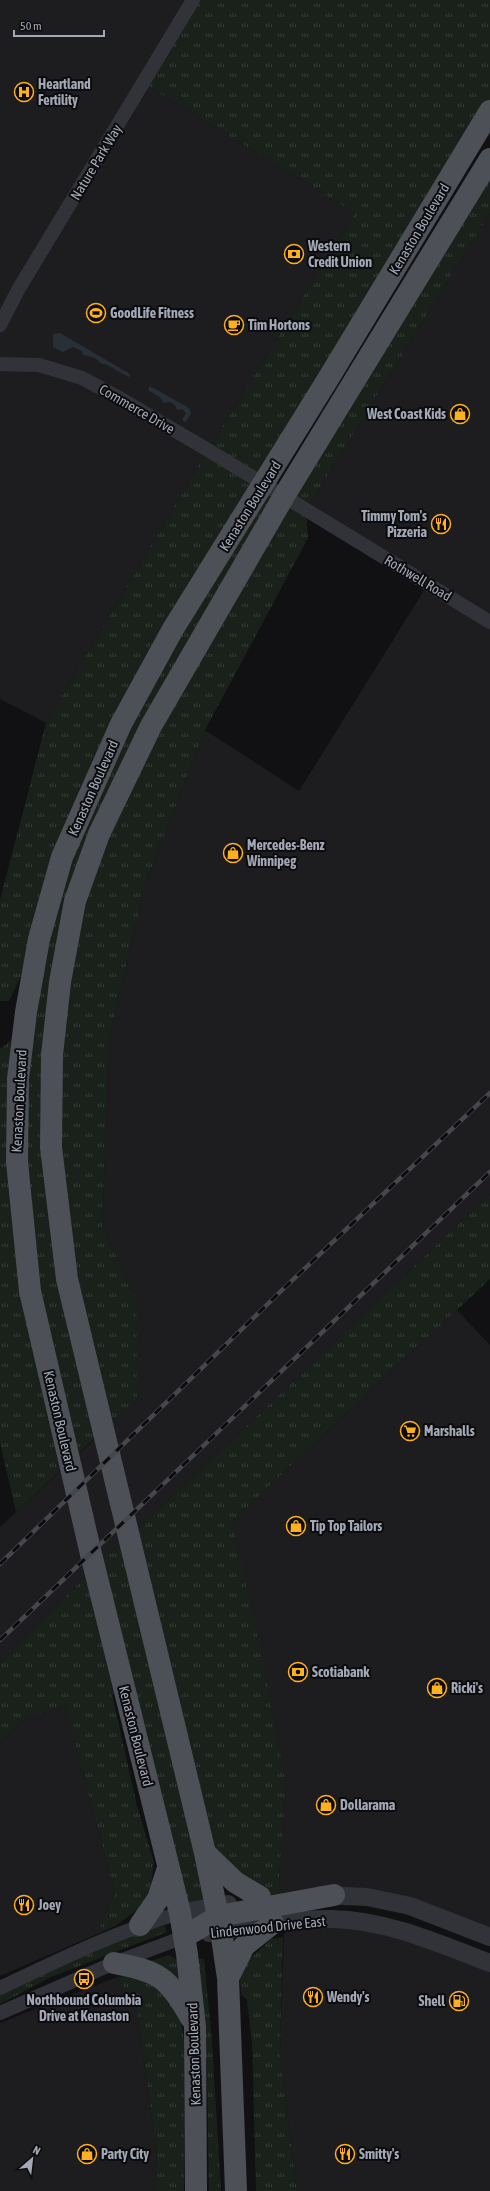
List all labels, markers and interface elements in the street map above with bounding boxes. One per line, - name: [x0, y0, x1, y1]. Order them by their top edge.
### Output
- scale bar: [14, 12, 104, 38]
- text: 50 m: [20, 19, 42, 33]
- place label: Heartland Fertility: [38, 76, 91, 108]
- hospital icon: Heartland Fertility: [13, 81, 35, 103]
- street label: Nature Park Way: [67, 121, 125, 203]
- street label: Kenaston Boulevard: [386, 181, 452, 277]
- place label: Western Credit Union: [307, 238, 372, 270]
- bank icon: Western Credit Union: [283, 243, 305, 265]
- sports icon: GoodLife Fitness: [85, 302, 107, 324]
- place label: GoodLife Fitness: [110, 305, 194, 321]
- cafe icon: Tim Hortons: [223, 314, 245, 336]
- place label: Tim Hortons: [248, 317, 310, 333]
- street label: Commerce Drive: [97, 381, 177, 437]
- shop icon: West Coast Kids: [449, 403, 471, 425]
- place label: West Coast Kids: [366, 406, 446, 422]
- street label: Kenaston Boulevard: [216, 458, 284, 554]
- place label: Timmy Tom's Pizzeria: [361, 508, 427, 540]
- restaurant icon: Timmy Tom's Pizzeria: [430, 513, 452, 535]
- street label: Rothwell Road: [382, 552, 454, 604]
- street label: Kenaston Boulevard: [65, 738, 121, 838]
- place label: Mercedes-Benz Winnipeg: [246, 837, 325, 869]
- shop icon: Mercedes-Benz Winnipeg: [222, 842, 244, 864]
- street label: Kenaston Boulevard: [8, 1049, 30, 1153]
- street label: Kenaston Boulevard: [41, 1369, 79, 1473]
- supermarket icon: Marshalls: [399, 1420, 421, 1442]
- place label: Marshalls: [424, 1423, 475, 1439]
- shop icon: Tip Top Tailors: [285, 1515, 307, 1537]
- place label: Tip Top Tailors: [310, 1518, 382, 1534]
- bank icon: Scotiabank: [287, 1661, 309, 1683]
- place label: Scotiabank: [312, 1664, 370, 1680]
- shop icon: Ricki's: [426, 1677, 448, 1699]
- place label: Ricki's: [451, 1680, 483, 1696]
- street label: Kenaston Boulevard: [116, 1684, 156, 1788]
- shop icon: Dollarama: [315, 1794, 337, 1816]
- place label: Dollarama: [340, 1797, 396, 1813]
- restaurant icon: Joey: [13, 1894, 35, 1916]
- place label: Joey: [37, 1897, 61, 1913]
- street label: Lindenwood Drive East: [210, 1913, 326, 1941]
- bus stop icon: Northbound Columbia Drive at Kenaston: [73, 1968, 95, 1990]
- restaurant icon: Wendy's: [302, 1986, 324, 2008]
- place label: Wendy's: [326, 1989, 370, 2005]
- fuel station icon: Shell: [448, 1990, 470, 2012]
- place label: Northbound Columbia Drive at Kenaston: [27, 1992, 142, 2024]
- place label: Shell: [419, 1993, 445, 2009]
- street label: Kenaston Boulevard: [184, 2002, 204, 2106]
- north arrow: [12, 2139, 52, 2179]
- text: N: [31, 2143, 42, 2157]
- shop icon: Party City: [76, 2143, 98, 2165]
- restaurant icon: Smitty's: [334, 2143, 356, 2165]
- place label: Party City: [101, 2146, 149, 2162]
- place label: Smitty's: [359, 2146, 399, 2162]

